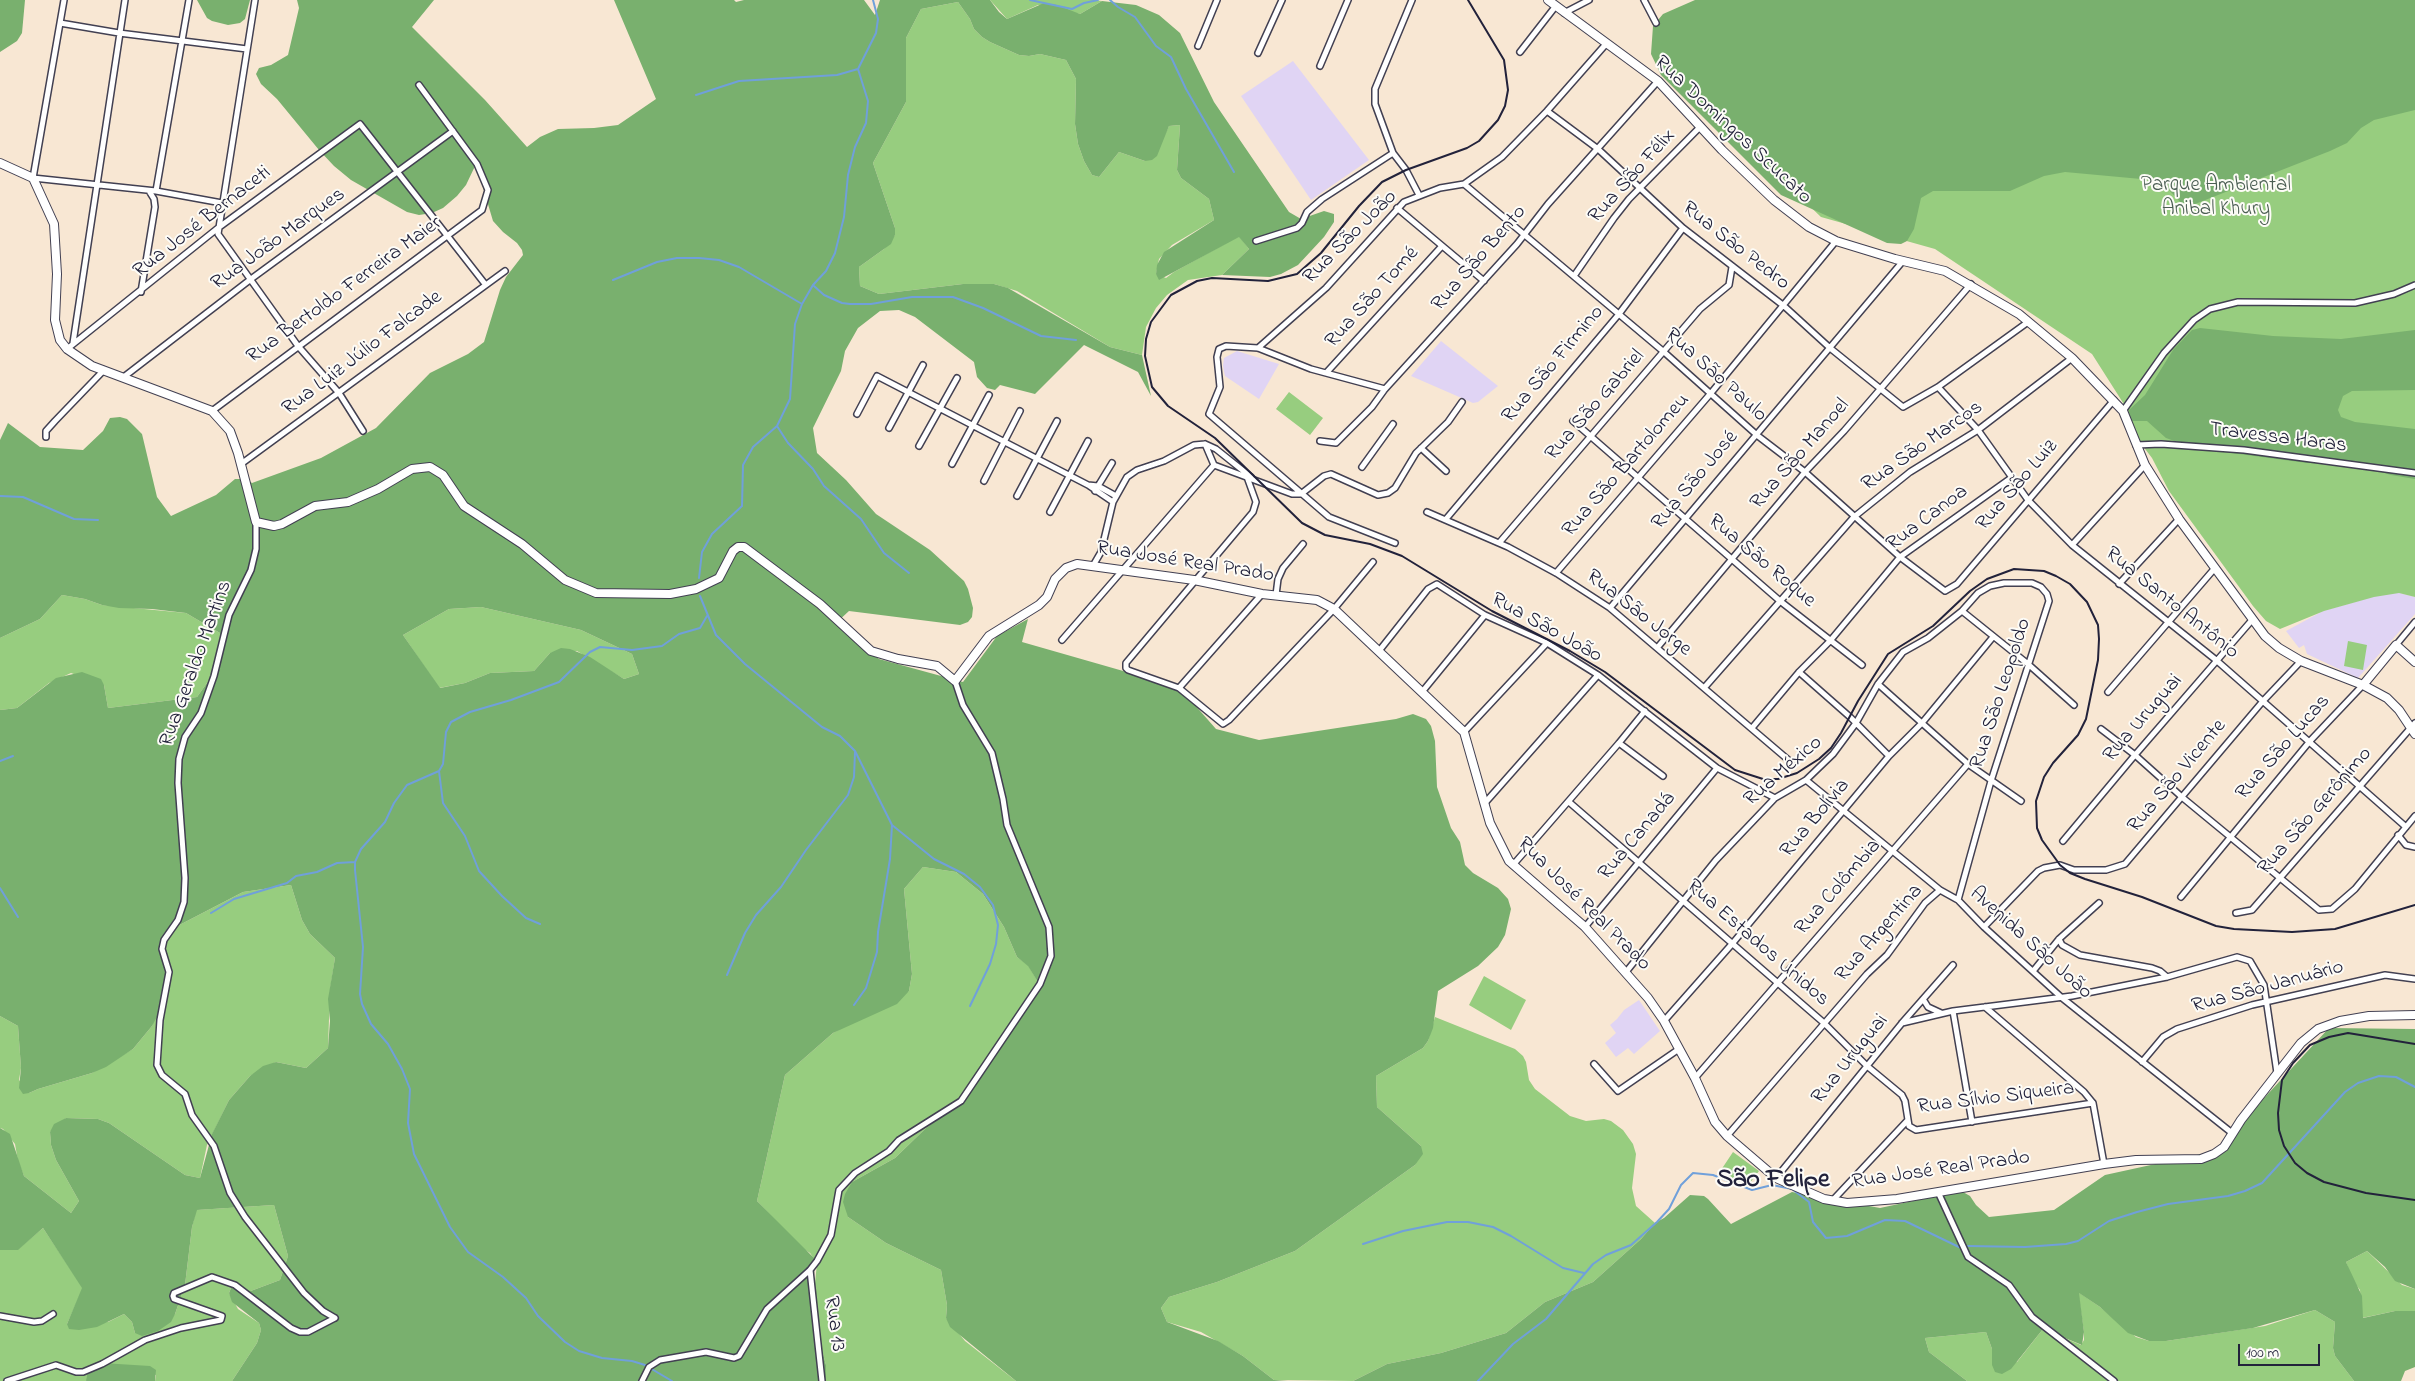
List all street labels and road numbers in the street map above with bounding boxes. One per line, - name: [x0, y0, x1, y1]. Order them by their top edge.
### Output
- street label: Rua Domingos Scucato: [1648, 51, 1816, 211]
- street label: Rua São Félix: [1584, 125, 1682, 229]
- street label: Rua José Bernaceti: [129, 161, 277, 285]
- street label: Rua João Marques: [207, 183, 351, 297]
- street label: Rua São João: [1299, 186, 1403, 290]
- street label: Rua São Pedro: [1676, 197, 1794, 297]
- street label: Rua São Bento: [1427, 201, 1533, 317]
- street label: Rua Bertoldo Ferreira Maier: [242, 212, 448, 370]
- street label: Rua São Tomé: [1321, 242, 1425, 354]
- street label: Rua Luiz Júlio Falcade: [278, 286, 448, 422]
- street label: Rua São Firmino: [1498, 301, 1610, 429]
- street label: Rua São Paulo: [1659, 323, 1771, 429]
- street label: Rua São Gabriel: [1541, 345, 1651, 467]
- street label: Rua São Bartolomeu: [1558, 389, 1696, 543]
- street label: Rua São Manoel: [1746, 394, 1856, 516]
- street label: Rua São Marcos: [1858, 396, 1988, 498]
- street label: Travessa Haras: [2208, 418, 2348, 460]
- street label: Rua São José: [1647, 426, 1745, 536]
- street label: Rua São Luiz: [1972, 435, 2064, 537]
- street label: Rua Canoa: [1882, 480, 1974, 558]
- street label: Rua São Roque: [1702, 510, 1820, 614]
- street label: Rua José Real Prado: [1094, 537, 1276, 589]
- street label: Rua Santo Antônio: [2099, 542, 2243, 666]
- street label: Rua São Jorge: [1580, 565, 1696, 663]
- street label: Rua Geraldo Martins: [155, 578, 239, 750]
- street label: Rua São João: [1486, 588, 1606, 670]
- street label: Rua São Leopoldo: [1966, 616, 2038, 772]
- street label: Rua Uruguai: [2099, 670, 2189, 768]
- street label: Rua São Lucas: [2231, 690, 2337, 806]
- street label: Rua São Vicente: [2123, 715, 2233, 839]
- street label: Rua México: [1740, 731, 1828, 813]
- street label: Rua São Gerônimo: [2253, 743, 2379, 881]
- street label: Rua Bolívia: [1776, 774, 1856, 864]
- street label: Rua Canadá: [1594, 788, 1682, 886]
- street label: Rua José Real Prado: [1511, 833, 1655, 977]
- street label: Rua Colômbia: [1790, 835, 1888, 941]
- street label: Rua Estados Unidos: [1680, 875, 1834, 1013]
- street label: Rua Argentina: [1831, 880, 1929, 988]
- street label: Avenida São João: [1963, 882, 2097, 1006]
- street label: Rua São Januário: [2189, 956, 2347, 1020]
- street label: Rua Uruguai: [1807, 1010, 1895, 1110]
- street label: Rua Sílvio Siqueira: [1916, 1077, 2076, 1121]
- street label: Rua José Real Prado: [1850, 1146, 2032, 1196]
- street label: Rua 13: [817, 1295, 849, 1353]

